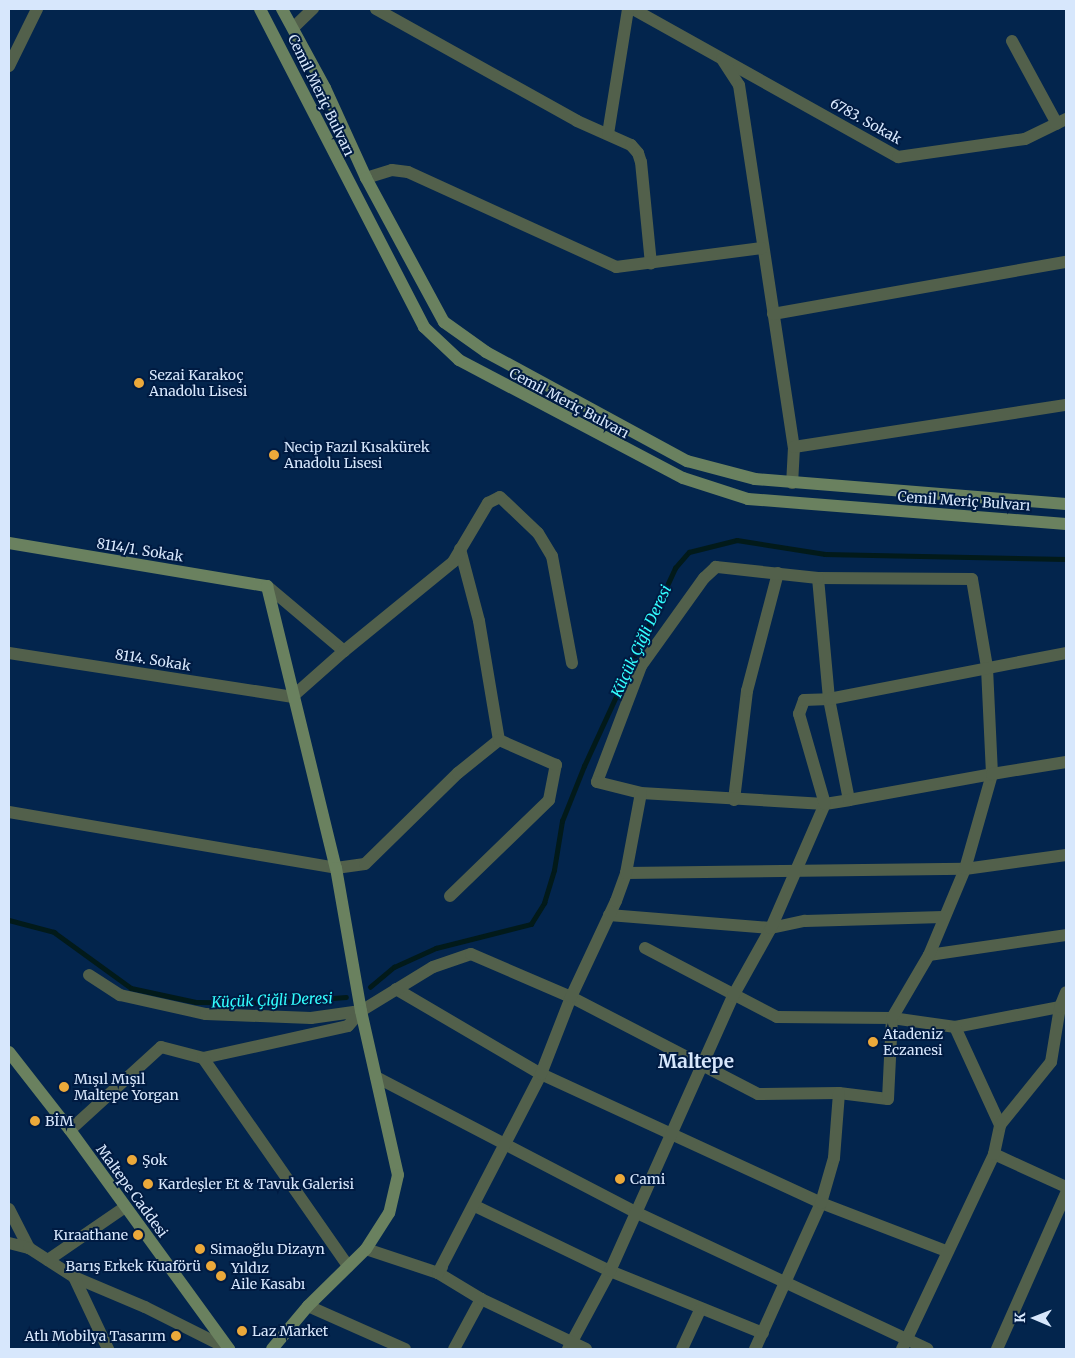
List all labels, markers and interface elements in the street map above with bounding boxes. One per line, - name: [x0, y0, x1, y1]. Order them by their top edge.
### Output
- street label: Cemil Meriç Bulvarı: [284, 32, 358, 158]
- street label: 6783. Sokak: [827, 95, 905, 147]
- street label: Cemil Meriç Bulvarı: [506, 364, 632, 442]
- place label: Sezai Karakoç Anadolu Lisesi: [149, 367, 247, 400]
- marker: Sezai Karakoç Anadolu Lisesi: [133, 377, 145, 389]
- place label: Necip Fazıl Kısakürek Anadolu Lisesi: [284, 439, 430, 472]
- marker: Necip Fazıl Kısakürek Anadolu Lisesi: [268, 449, 280, 461]
- street label: Cemil Meriç Bulvarı: [897, 488, 1031, 514]
- street label: 8114/1. Sokak: [95, 535, 185, 565]
- water label: Küçük Çiğli Deresi: [607, 582, 675, 700]
- street label: 8114. Sokak: [114, 646, 192, 674]
- water label: Küçük Çiğli Deresi: [211, 989, 333, 1011]
- place label: Atadeniz Eczanesi: [883, 1026, 943, 1058]
- marker: Atadeniz Eczanesi: [867, 1036, 879, 1048]
- district label: Maltepe: [658, 1051, 734, 1073]
- place label: Mışıl Mışıl Maltepe Yorgan: [74, 1071, 179, 1104]
- marker: Mışıl Mışıl Maltepe Yorgan: [58, 1081, 70, 1093]
- place label: BİM: [45, 1113, 73, 1129]
- marker: BİM: [29, 1115, 41, 1127]
- street label: Maltepe Caddesi: [93, 1141, 171, 1241]
- place label: Şok: [142, 1152, 167, 1168]
- marker: Şok: [126, 1154, 138, 1166]
- place label: Cami: [630, 1171, 665, 1187]
- marker: Cami: [614, 1173, 626, 1185]
- place label: Kardeşler Et & Tavuk Galerisi: [158, 1176, 354, 1192]
- marker: Kardeşler Et & Tavuk Galerisi: [142, 1178, 154, 1190]
- place label: Kıraathane: [54, 1227, 128, 1243]
- marker: Kıraathane: [132, 1229, 144, 1241]
- place label: Simaoğlu Dizayn: [210, 1241, 325, 1257]
- marker: Simaoğlu Dizayn: [194, 1243, 206, 1255]
- place label: Barış Erkek Kuaförü: [66, 1258, 201, 1274]
- marker: Barış Erkek Kuaförü: [205, 1260, 217, 1272]
- place label: Yıldız Aile Kasabı: [231, 1260, 305, 1292]
- marker: Yıldız Aile Kasabı: [215, 1270, 227, 1282]
- north arrow: [1010, 1293, 1060, 1343]
- text: K: [1011, 1312, 1029, 1323]
- place label: Laz Market: [252, 1323, 328, 1339]
- marker: Laz Market: [236, 1325, 248, 1337]
- place label: Atlı Mobilya Tasarım: [25, 1328, 166, 1344]
- marker: Atlı Mobilya Tasarım: [170, 1330, 182, 1342]

